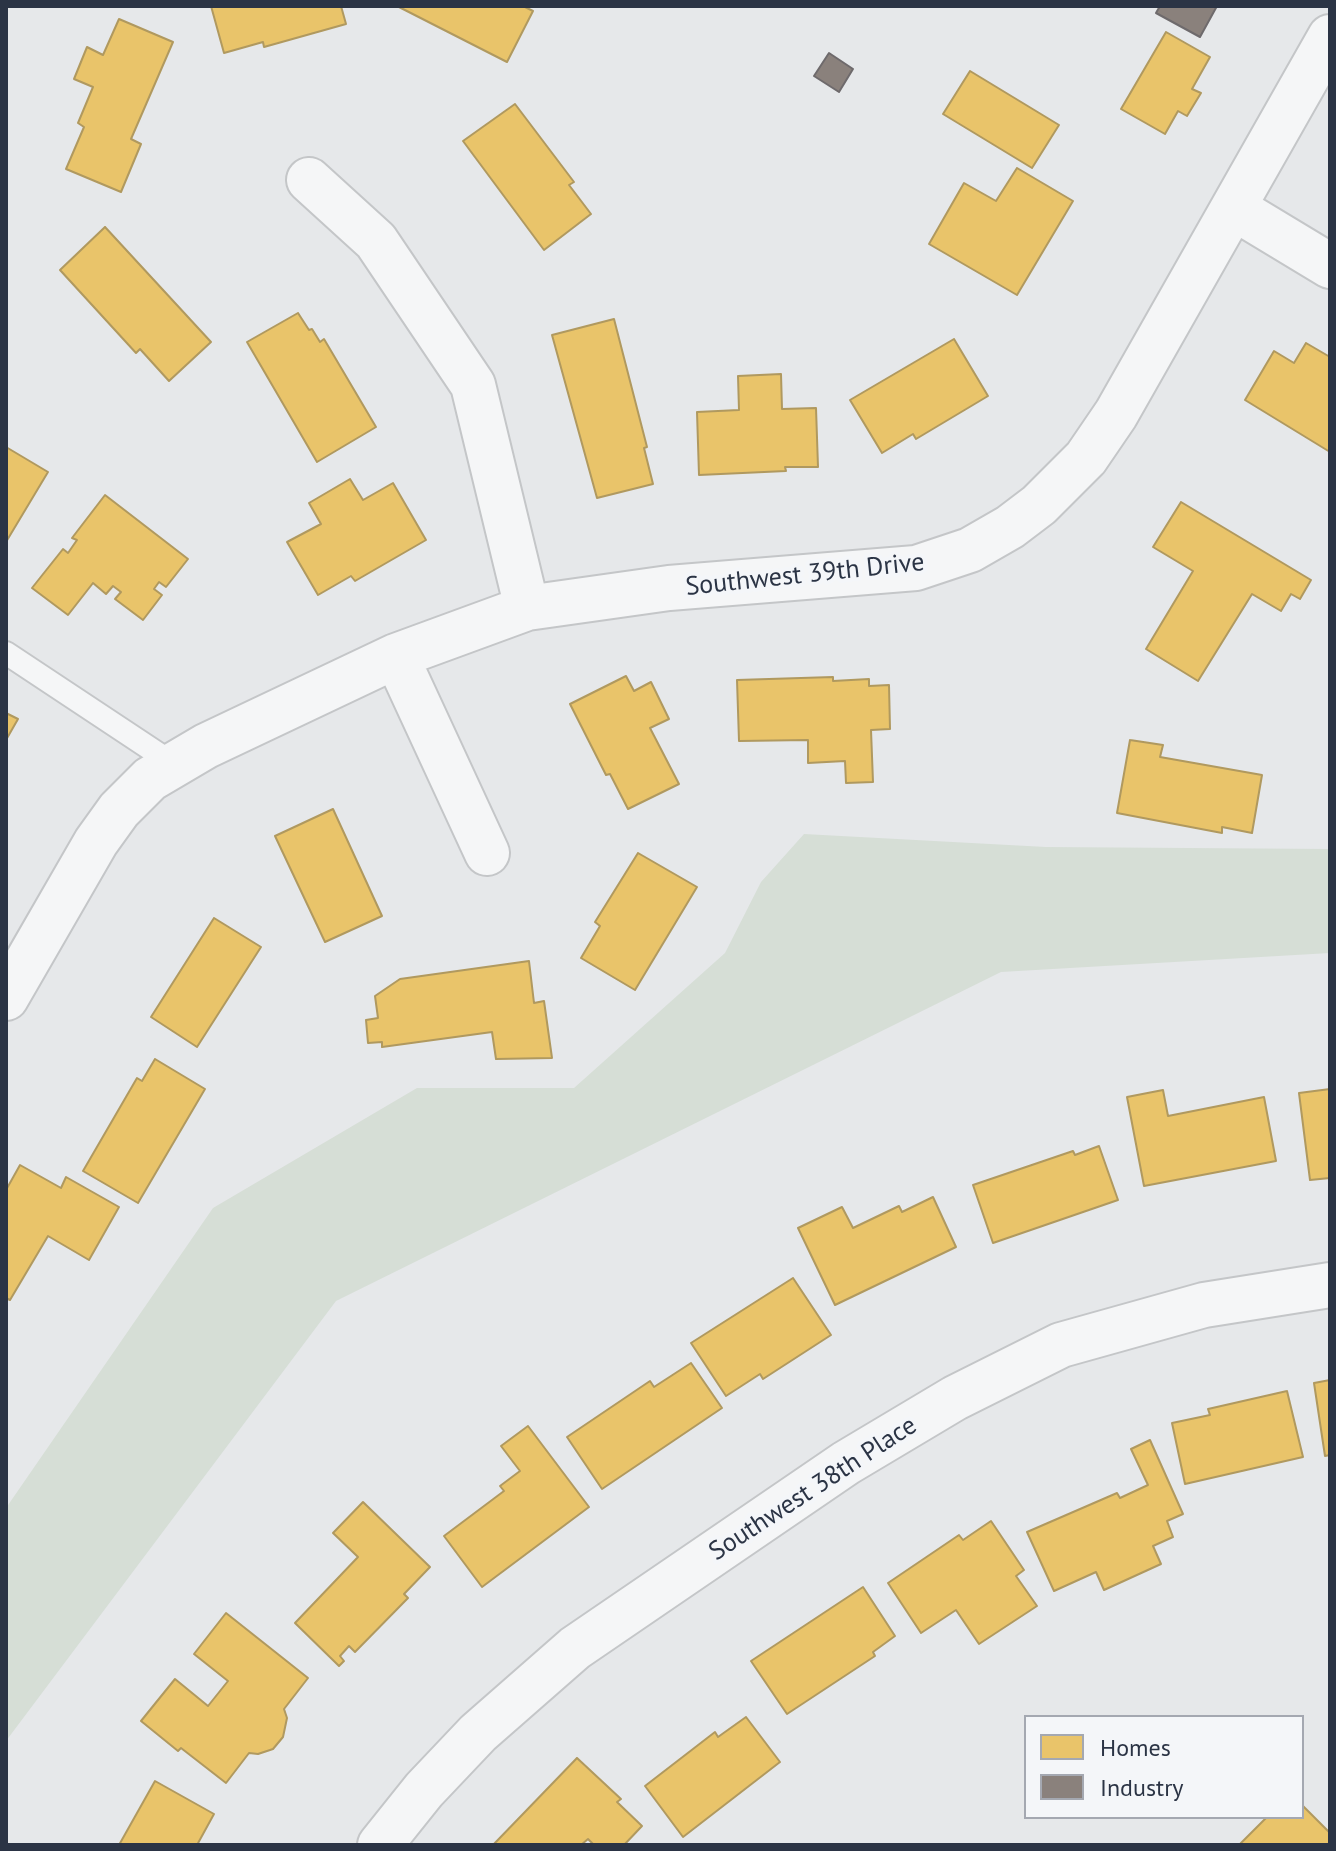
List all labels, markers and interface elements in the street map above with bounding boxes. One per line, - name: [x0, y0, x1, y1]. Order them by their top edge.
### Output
- street label: Southwest 39th Drive: [684, 547, 926, 603]
- street label: Southwest 38th Place: [703, 1410, 923, 1568]
- legend: [1024, 1715, 1304, 1819]
- text: Homes: [1100, 1732, 1171, 1763]
- text: Industry: [1100, 1772, 1184, 1803]

